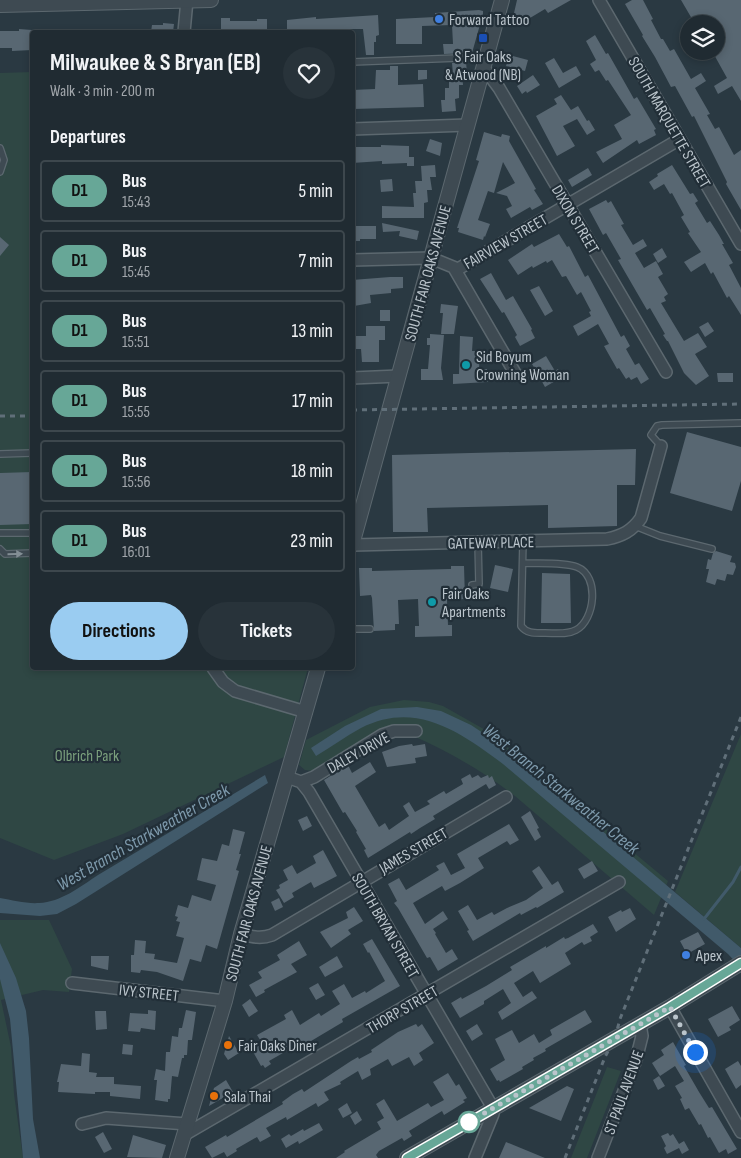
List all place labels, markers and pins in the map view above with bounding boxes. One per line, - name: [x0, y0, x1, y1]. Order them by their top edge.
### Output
- place label: Forward Tattoo: [449, 11, 529, 30]
- marker: Forward Tattoo: [433, 13, 445, 25]
- marker: S Fair Oaks & Atwood (NB): [477, 32, 489, 44]
- place label: S Fair Oaks & Atwood (NB): [445, 48, 521, 85]
- place label: Sid Boyum Crowning Woman: [476, 348, 569, 385]
- marker: Sid Boyum Crowning Woman: [460, 359, 472, 371]
- place label: Fair Oaks Apartments: [441, 585, 506, 622]
- marker: Fair Oaks Apartments: [426, 596, 438, 608]
- place label: Apex: [695, 947, 722, 966]
- marker: Apex: [680, 949, 692, 961]
- place label: Fair Oaks Diner: [238, 1037, 317, 1056]
- marker: Fair Oaks Diner: [222, 1039, 234, 1051]
- place label: Sala Thai: [224, 1088, 271, 1107]
- marker: Sala Thai: [208, 1090, 220, 1102]
- unlabelled marker: [458, 1111, 480, 1133]

